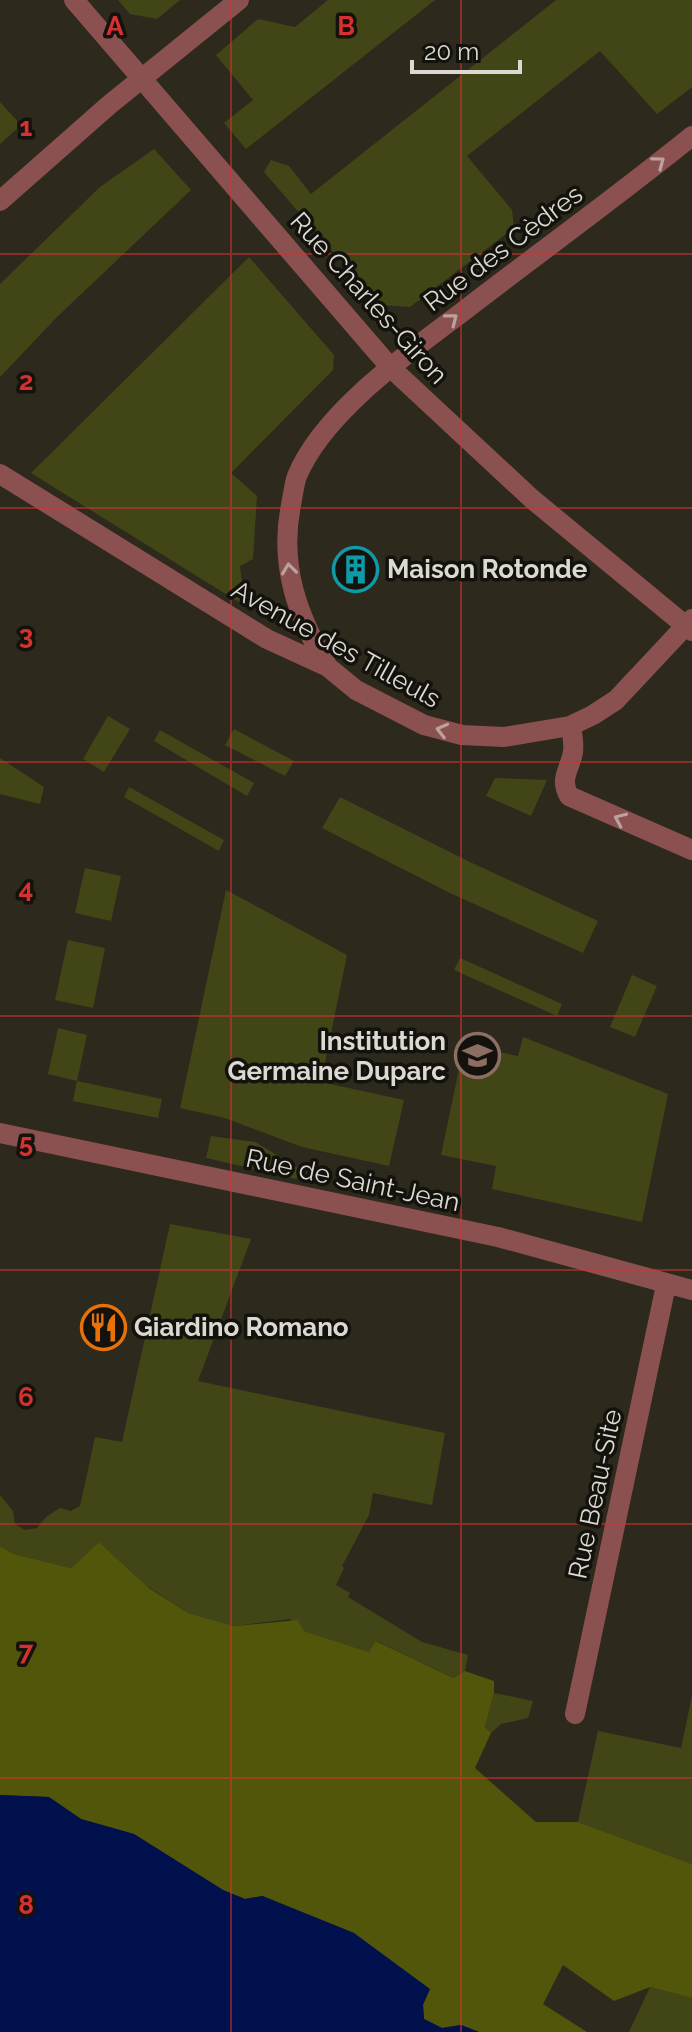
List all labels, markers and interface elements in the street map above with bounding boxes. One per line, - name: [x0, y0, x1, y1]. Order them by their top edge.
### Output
- text: A: [106, 11, 124, 41]
- text: B: [337, 11, 355, 41]
- scale bar: [412, 24, 520, 74]
- text: 20 m: [424, 37, 479, 66]
- text: 1: [20, 112, 33, 142]
- one-way arrow: [650, 157, 665, 172]
- street label: Rue des Cèdres: [418, 179, 588, 317]
- street label: Rue Charles-Giron: [284, 206, 454, 390]
- one-way arrow: [443, 315, 458, 329]
- text: 2: [19, 366, 33, 396]
- building icon: Maison Rotonde: [332, 545, 380, 593]
- place label: Maison Rotonde: [387, 554, 588, 584]
- one-way arrow: [280, 562, 297, 575]
- street label: Avenue des Tilleuls: [227, 574, 445, 714]
- text: 3: [19, 620, 33, 650]
- one-way arrow: [436, 723, 450, 740]
- one-way arrow: [614, 813, 629, 829]
- text: 4: [19, 874, 33, 904]
- place label: Institution Germaine Duparc: [228, 1026, 446, 1086]
- school or university icon: Institution Germaine Duparc: [453, 1032, 501, 1080]
- text: 5: [19, 1128, 33, 1158]
- street label: Rue de Saint-Jean: [243, 1143, 463, 1217]
- restaurant icon: Giardino Romano: [79, 1303, 127, 1351]
- place label: Giardino Romano: [134, 1312, 349, 1342]
- text: 6: [18, 1382, 34, 1412]
- street label: Rue Beau-Site: [562, 1407, 628, 1581]
- text: 7: [19, 1636, 34, 1666]
- text: 8: [18, 1890, 34, 1920]

